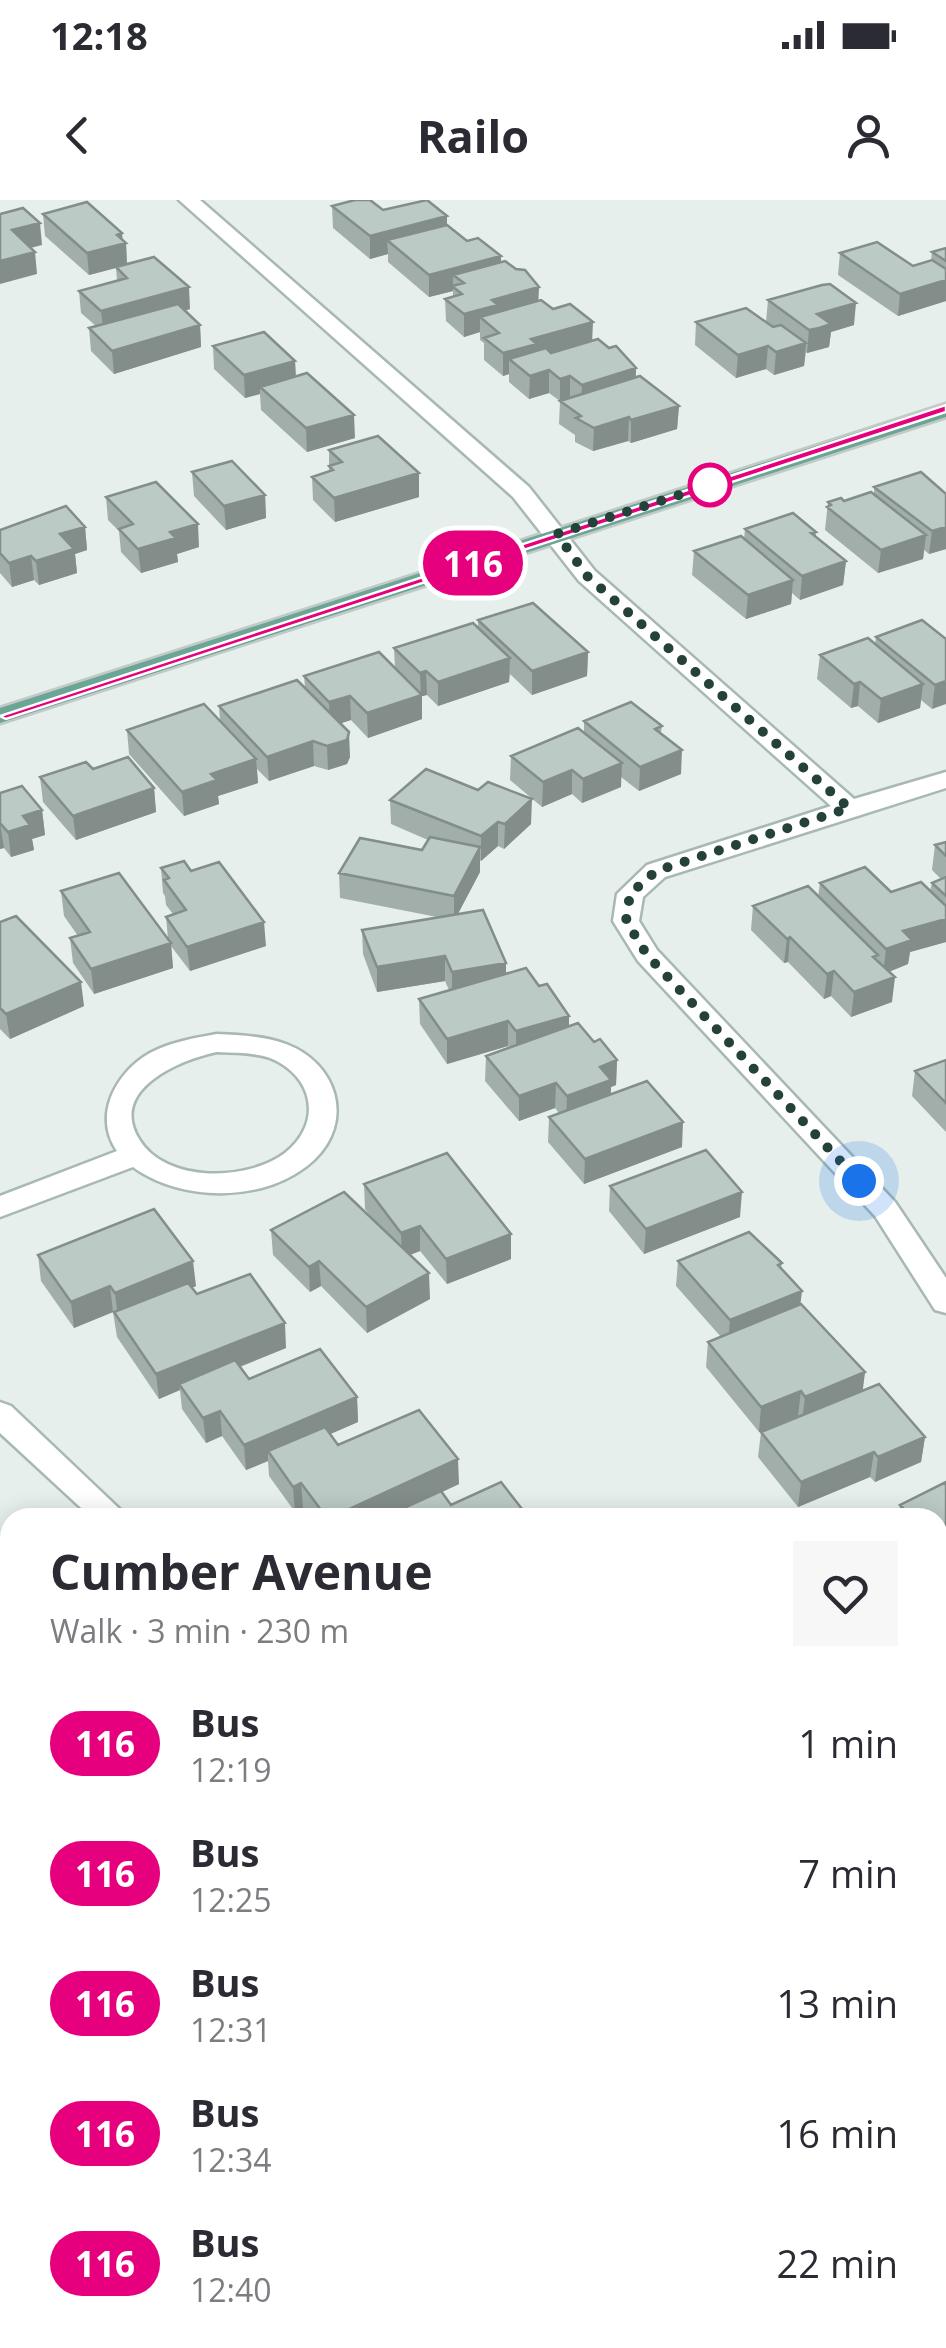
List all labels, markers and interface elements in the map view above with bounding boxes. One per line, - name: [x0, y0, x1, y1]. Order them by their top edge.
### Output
- text: 12:18: [50, 9, 148, 61]
- text: Railo: [417, 105, 529, 166]
- icon: back: [50, 108, 105, 163]
- icon: person: [841, 108, 896, 163]
- unlabelled marker: [689, 464, 731, 506]
- line badge: 116: [416, 530, 530, 596]
- text: 116: [443, 540, 503, 587]
- your location: [834, 1156, 884, 1206]
- text: Cumber Avenue: [50, 1539, 433, 1604]
- button: heart: [793, 1541, 898, 1646]
- text: Walk · 3 min · 230 m: [50, 1609, 349, 1652]
- text: Bus: [190, 1696, 259, 1748]
- text: 1 min: [798, 1717, 898, 1769]
- text: 116: [75, 1720, 135, 1767]
- text: 12:19: [190, 1748, 272, 1791]
- text: Bus: [190, 1826, 259, 1878]
- text: 7 min: [798, 1847, 898, 1899]
- text: 116: [75, 1850, 135, 1897]
- text: 12:25: [190, 1878, 272, 1921]
- text: Bus: [190, 1956, 259, 2008]
- text: 13 min: [777, 1977, 898, 2029]
- text: 116: [75, 1980, 135, 2027]
- text: 12:31: [190, 2008, 272, 2051]
- text: Bus: [190, 2086, 259, 2138]
- text: 16 min: [777, 2107, 898, 2159]
- text: 116: [75, 2110, 135, 2157]
- text: 12:34: [190, 2138, 272, 2181]
- text: Bus: [190, 2216, 259, 2268]
- text: 22 min: [777, 2237, 898, 2289]
- text: 116: [75, 2240, 135, 2287]
- text: 12:40: [190, 2268, 272, 2311]

